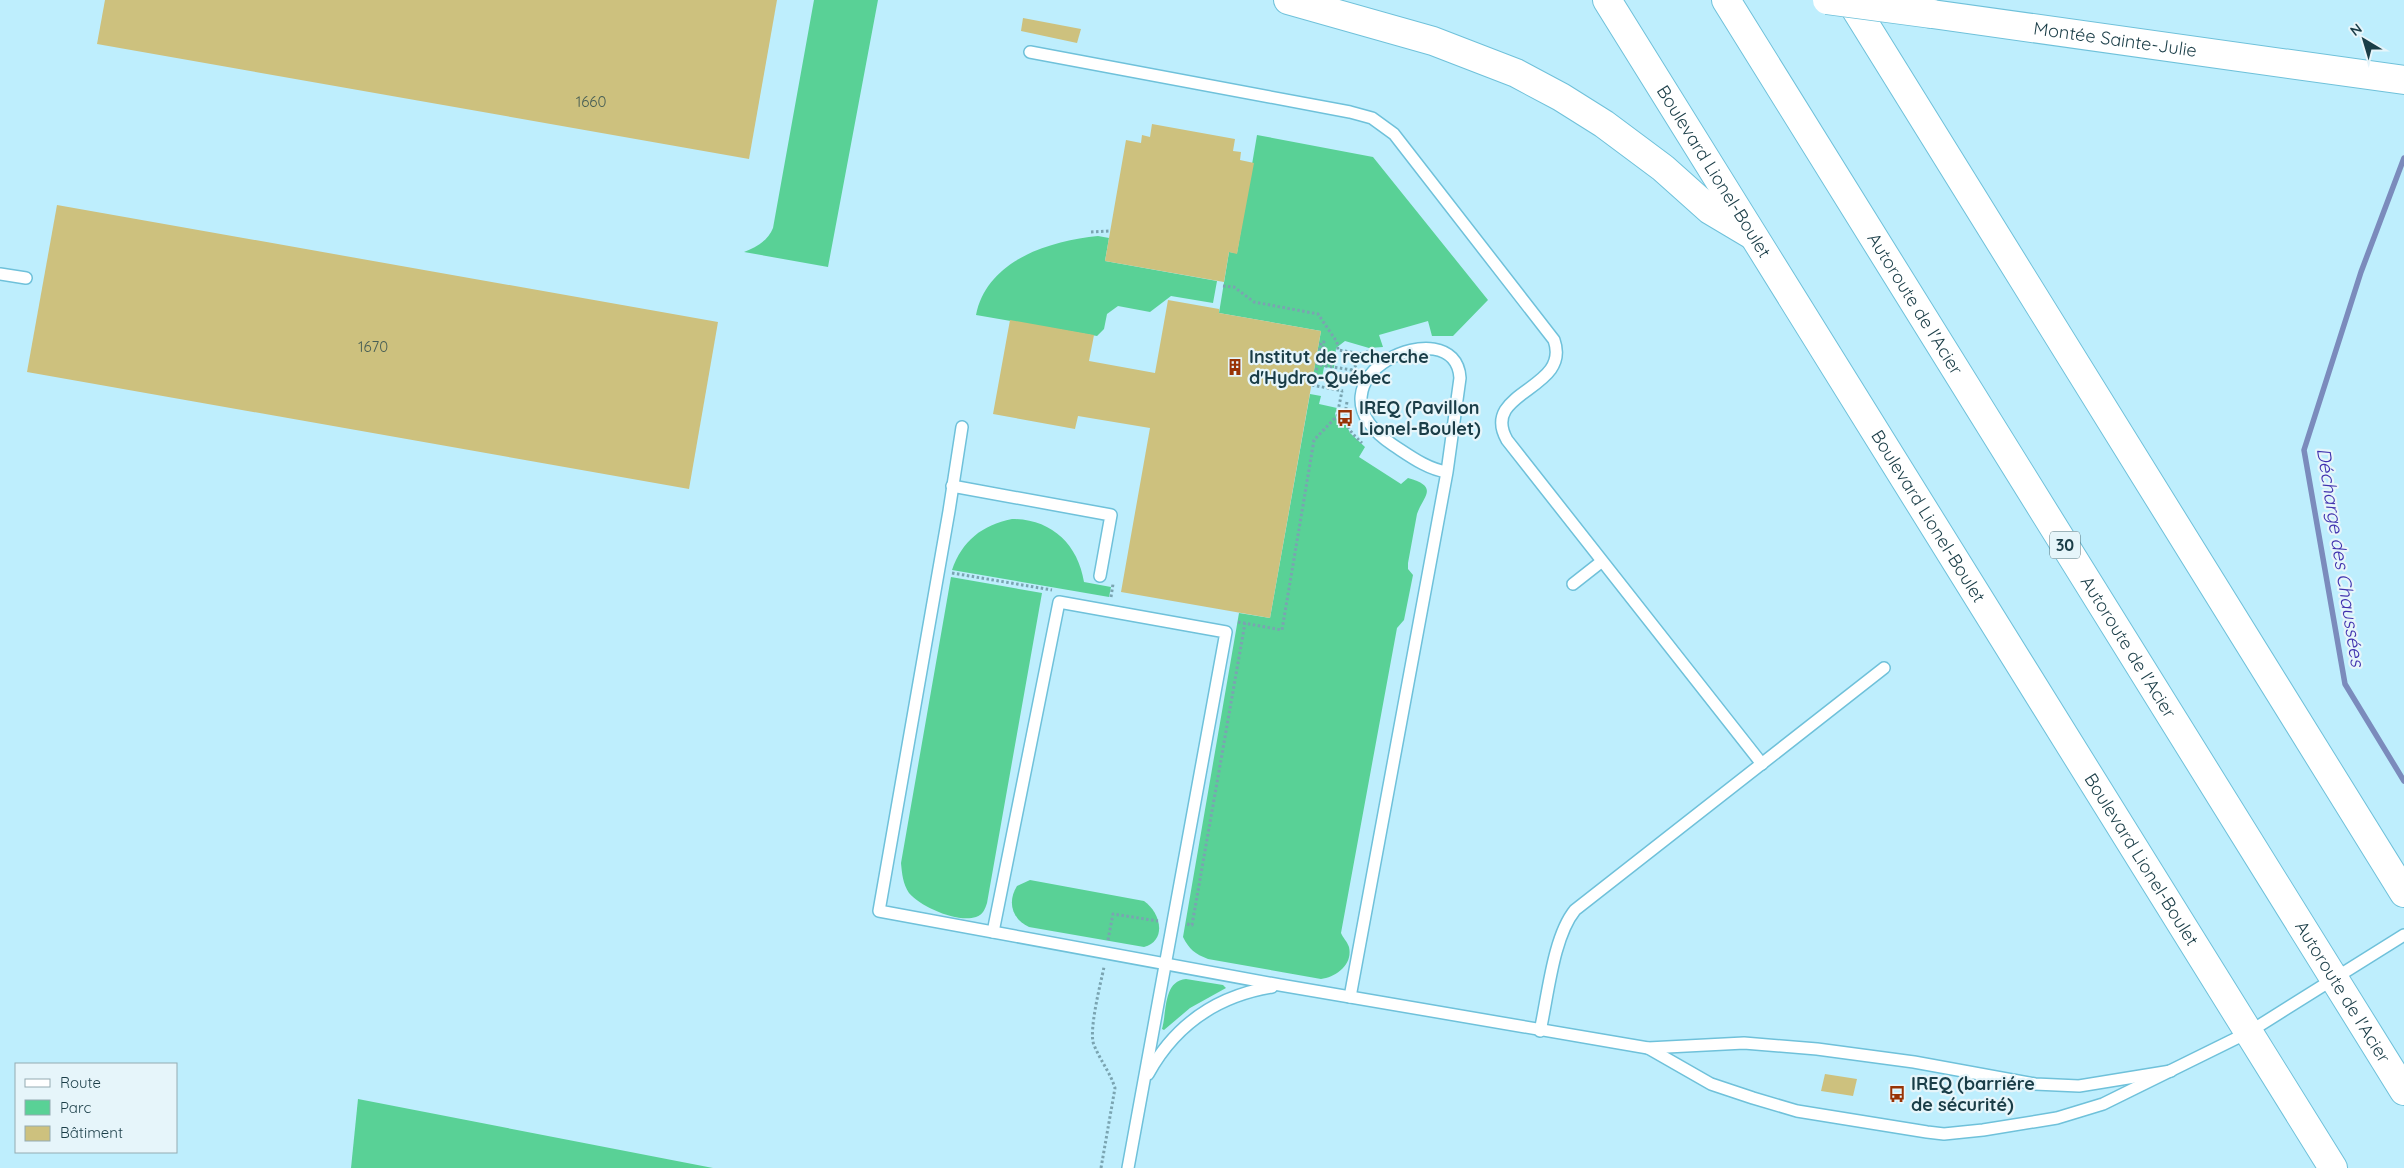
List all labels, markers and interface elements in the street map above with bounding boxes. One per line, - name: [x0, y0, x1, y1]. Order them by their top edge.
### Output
- north arrow: [2339, 15, 2389, 65]
- street label: Montée Sainte-Julie: [2032, 16, 2198, 62]
- text: N: [2346, 19, 2366, 40]
- street label: Boulevard Lionel-Boulet: [1652, 81, 1776, 262]
- house number: 1660: [576, 92, 606, 111]
- street label: Autoroute de l'Acier: [1863, 229, 1968, 379]
- house number: 1670: [358, 337, 388, 356]
- place label: Institut de recherche d'Hydro-Québec: [1249, 345, 1429, 389]
- building icon: Institut de recherche d'Hydro-Québec: [1225, 357, 1245, 377]
- place label: IREQ (Pavillon Lionel-Boulet): [1359, 396, 1481, 440]
- bus stop icon: IREQ (Pavillon Lionel-Boulet): [1335, 408, 1355, 428]
- street label: Boulevard Lionel-Boulet: [1866, 426, 1991, 607]
- water label: Décharge des Chaussées: [2312, 446, 2370, 669]
- road number: 30: [2050, 532, 2080, 558]
- street label: Autoroute de l'Acier: [2076, 572, 2181, 722]
- street label: Boulevard Lionel-Boulet: [2079, 769, 2204, 950]
- street label: Autoroute de l'Acier: [2290, 916, 2396, 1067]
- legend: [15, 1063, 178, 1153]
- place label: IREQ (barriére de sécurité): [1911, 1072, 2035, 1116]
- text: Route: [60, 1073, 101, 1092]
- bus stop icon: IREQ (barriére de sécurité): [1887, 1084, 1907, 1104]
- text: Parc: [60, 1098, 91, 1117]
- text: Bâtiment: [60, 1123, 123, 1142]

